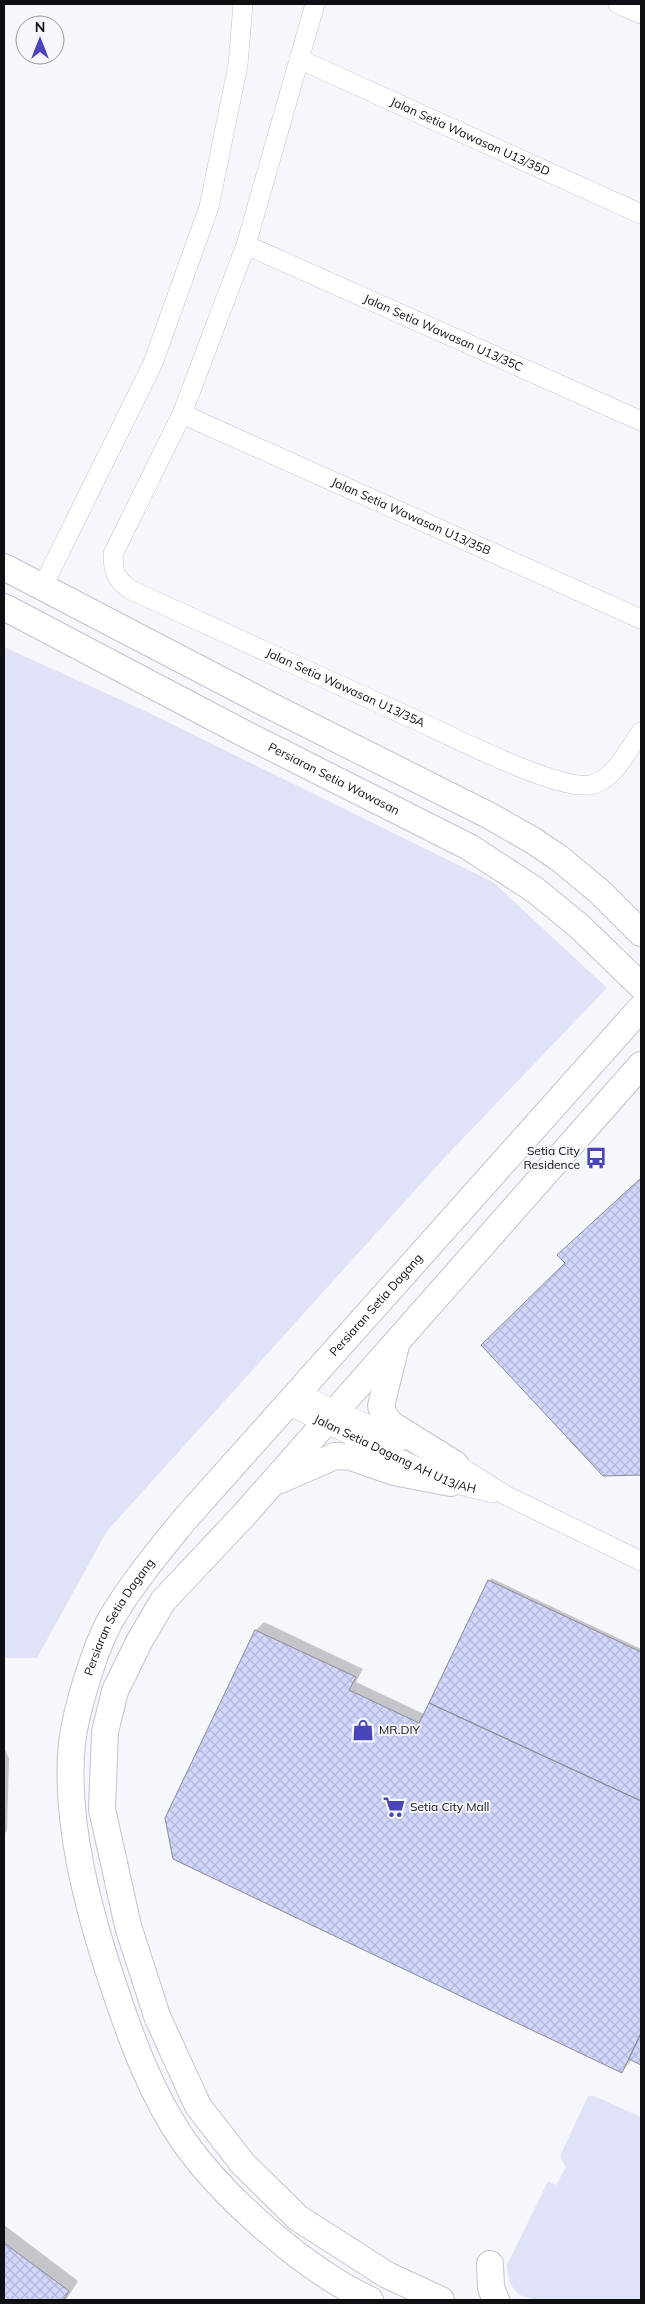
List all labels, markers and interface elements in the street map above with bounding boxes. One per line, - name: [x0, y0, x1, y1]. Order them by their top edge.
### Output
- north arrow: [15, 15, 65, 65]
- text: N: [35, 18, 45, 36]
- street label: Jalan Setia Wawasan U13/35D: [388, 94, 553, 179]
- street label: Jalan Setia Wawasan U13/35C: [362, 290, 525, 374]
- street label: Jalan Setia Wawasan U13/35B: [329, 474, 493, 558]
- street label: Jalan Setia Wawasan U13/35A: [264, 645, 428, 730]
- street label: Persiaran Setia Wawasan: [266, 739, 402, 818]
- place label: Setia City Residence: [523, 1143, 581, 1172]
- bus stop icon: Setia City Residence: [583, 1145, 609, 1171]
- street label: Persiaran Setia Dagang: [326, 1250, 425, 1359]
- street label: Jalan Setia Dagang AH U13/AH: [312, 1411, 478, 1496]
- street label: Persiaran Setia Dagang: [81, 1555, 157, 1677]
- shop icon: MR.DIY: [350, 1717, 376, 1743]
- place label: MR.DIY: [379, 1722, 420, 1737]
- supermarket icon: Setia City Mall: [381, 1794, 407, 1820]
- place label: Setia City Mall: [410, 1799, 489, 1814]

